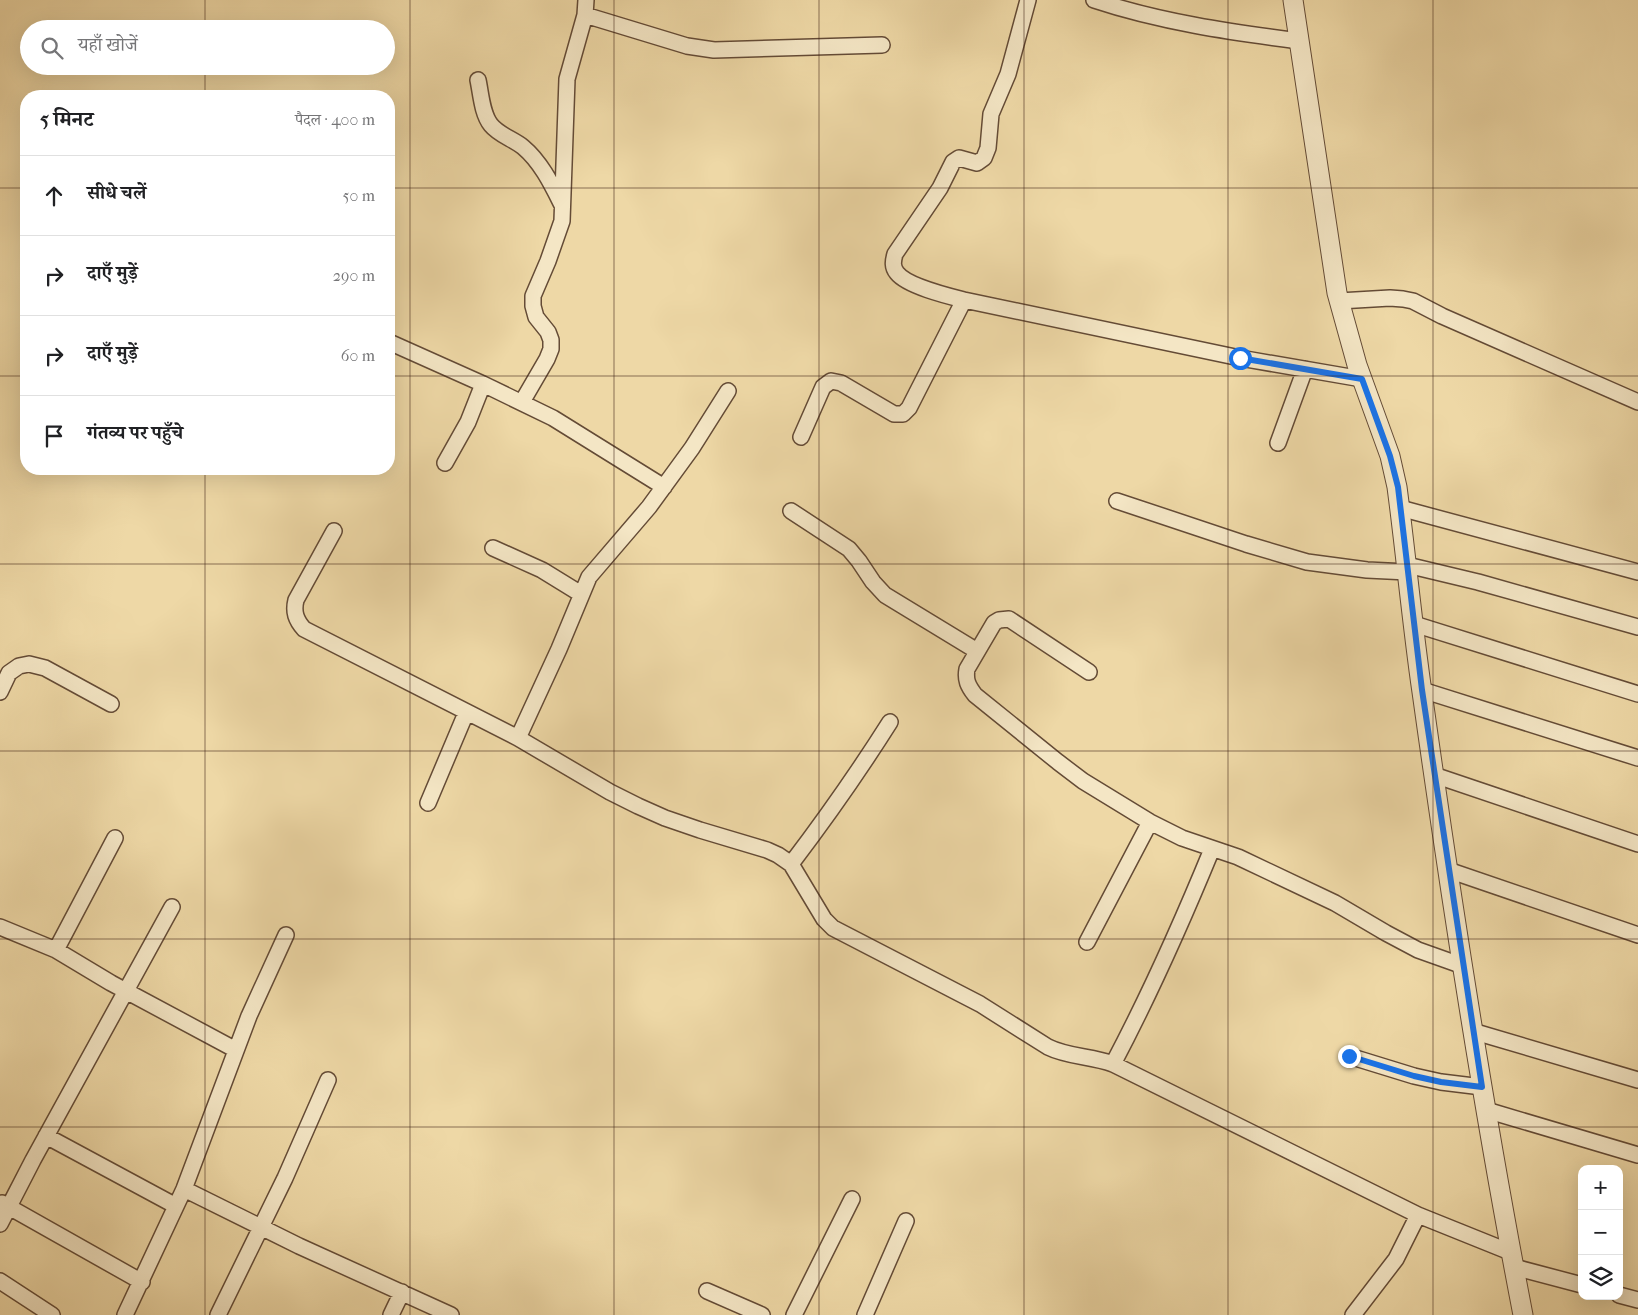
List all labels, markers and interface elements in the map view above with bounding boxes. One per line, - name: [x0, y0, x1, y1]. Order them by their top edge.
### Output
- search box: [20, 20, 395, 75]
- icon: search: [38, 34, 66, 62]
- text: यहाँ खोजें: [78, 34, 138, 56]
- text: 5 मिनट: [40, 107, 93, 131]
- text: पैदल · 400 m: [295, 110, 375, 129]
- icon: ahead: [40, 182, 68, 210]
- text: सीधे चलें: [87, 182, 146, 204]
- text: 50 m: [343, 186, 375, 205]
- icon: right: [40, 262, 68, 290]
- text: दाएँ मुड़ें: [87, 262, 138, 284]
- text: 290 m: [333, 266, 375, 285]
- icon: right: [40, 342, 68, 370]
- text: दाएँ मुड़ें: [87, 342, 138, 364]
- text: 60 m: [341, 346, 375, 365]
- route start: [1229, 347, 1252, 370]
- icon: arrive: [40, 422, 68, 450]
- text: गंतव्य पर पहुँचे: [87, 422, 183, 444]
- route end: [1338, 1045, 1361, 1068]
- map controls: [1578, 1165, 1623, 1300]
- button: +: [1578, 1165, 1623, 1210]
- button: −: [1578, 1210, 1623, 1255]
- button: layers: [1578, 1255, 1623, 1300]

